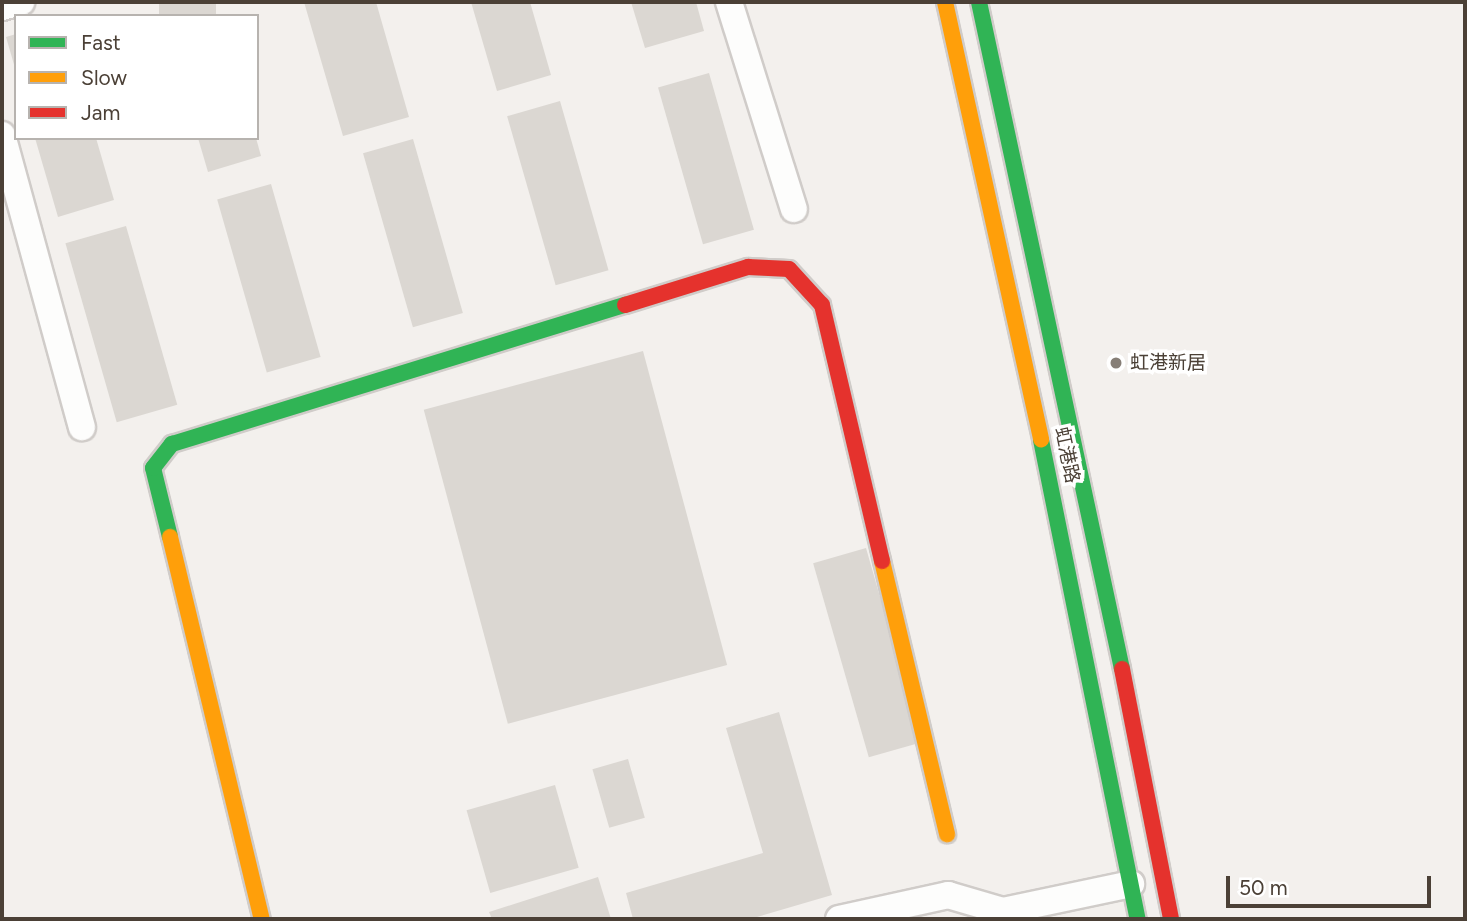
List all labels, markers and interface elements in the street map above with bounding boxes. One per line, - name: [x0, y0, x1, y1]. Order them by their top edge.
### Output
- legend: [14, 14, 259, 140]
- text: Fast: [81, 30, 121, 55]
- text: Slow: [81, 65, 127, 90]
- text: Jam: [81, 100, 120, 125]
- place label: 虹港新居: [1130, 352, 1206, 374]
- marker: 虹港新居: [1108, 355, 1124, 371]
- street label: 虹港路: [1050, 425, 1084, 485]
- scale bar: [1229, 862, 1434, 906]
- text: 50 m: [1239, 875, 1288, 900]

